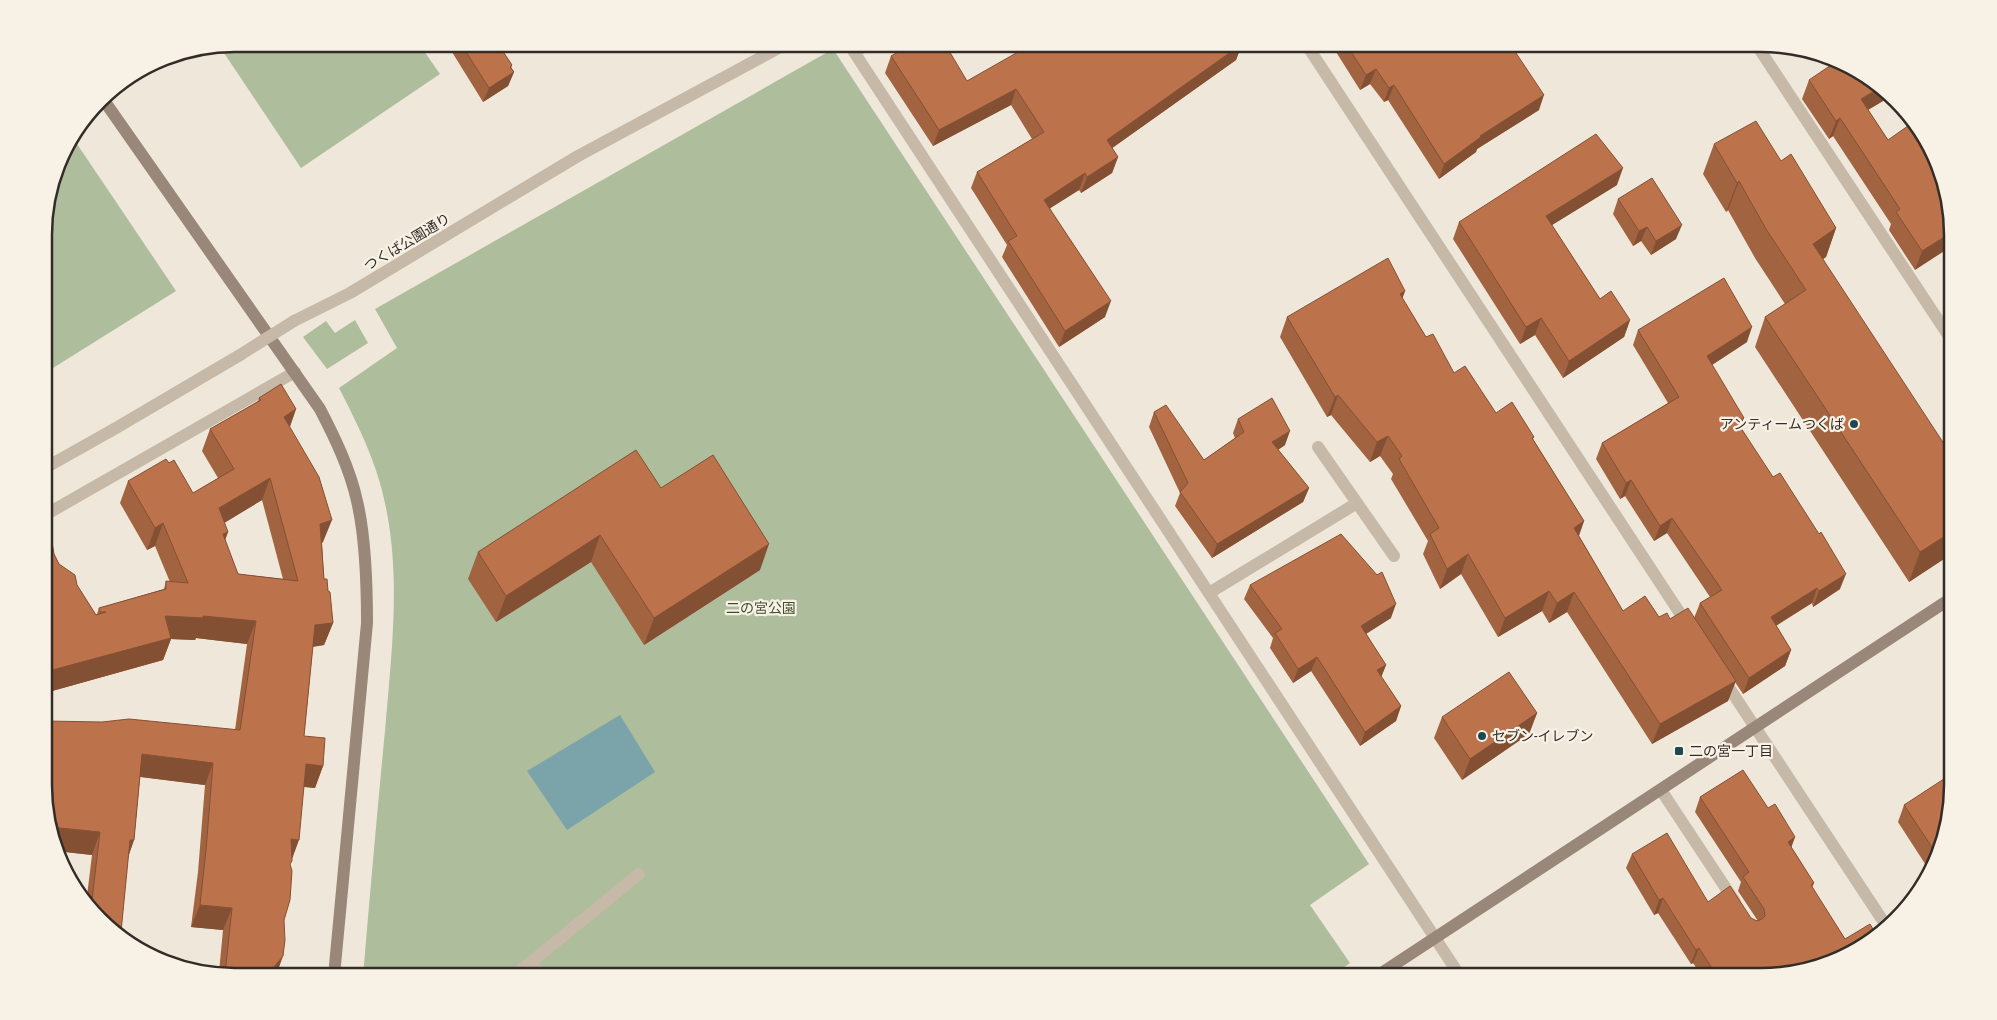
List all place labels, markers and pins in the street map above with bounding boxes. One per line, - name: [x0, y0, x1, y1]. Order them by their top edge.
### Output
- place label: アンティームつくば: [1720, 416, 1844, 432]
- marker: アンティームつくば: [1848, 418, 1860, 430]
- place label: セブン-イレブン: [1492, 728, 1593, 744]
- marker: セブン-イレブン: [1476, 730, 1488, 742]
- place label: 二の宮一丁目: [1689, 743, 1773, 759]
- marker: 二の宮一丁目: [1673, 745, 1685, 757]

